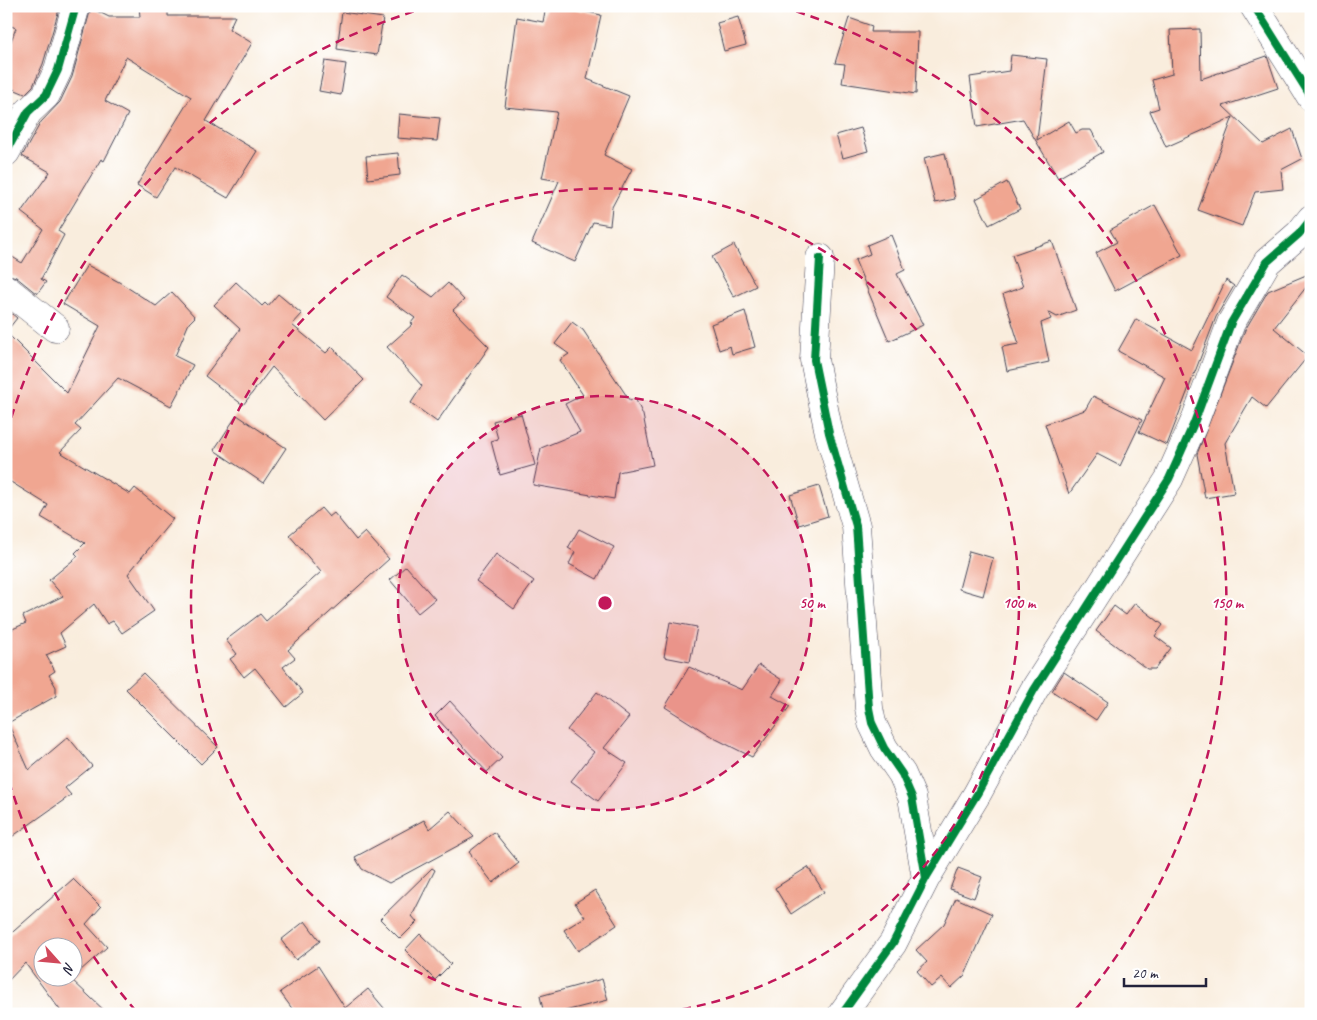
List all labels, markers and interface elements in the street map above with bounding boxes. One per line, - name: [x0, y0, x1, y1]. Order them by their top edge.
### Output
- centre of rings: [596, 594, 614, 612]
- text: 50 m: [799, 594, 826, 613]
- text: 100 m: [1003, 594, 1037, 613]
- text: 150 m: [1211, 594, 1245, 613]
- north arrow: [32, 938, 82, 988]
- scale bar: [1124, 955, 1207, 987]
- text: N: [59, 960, 79, 977]
- text: 20 m: [1132, 964, 1159, 983]

